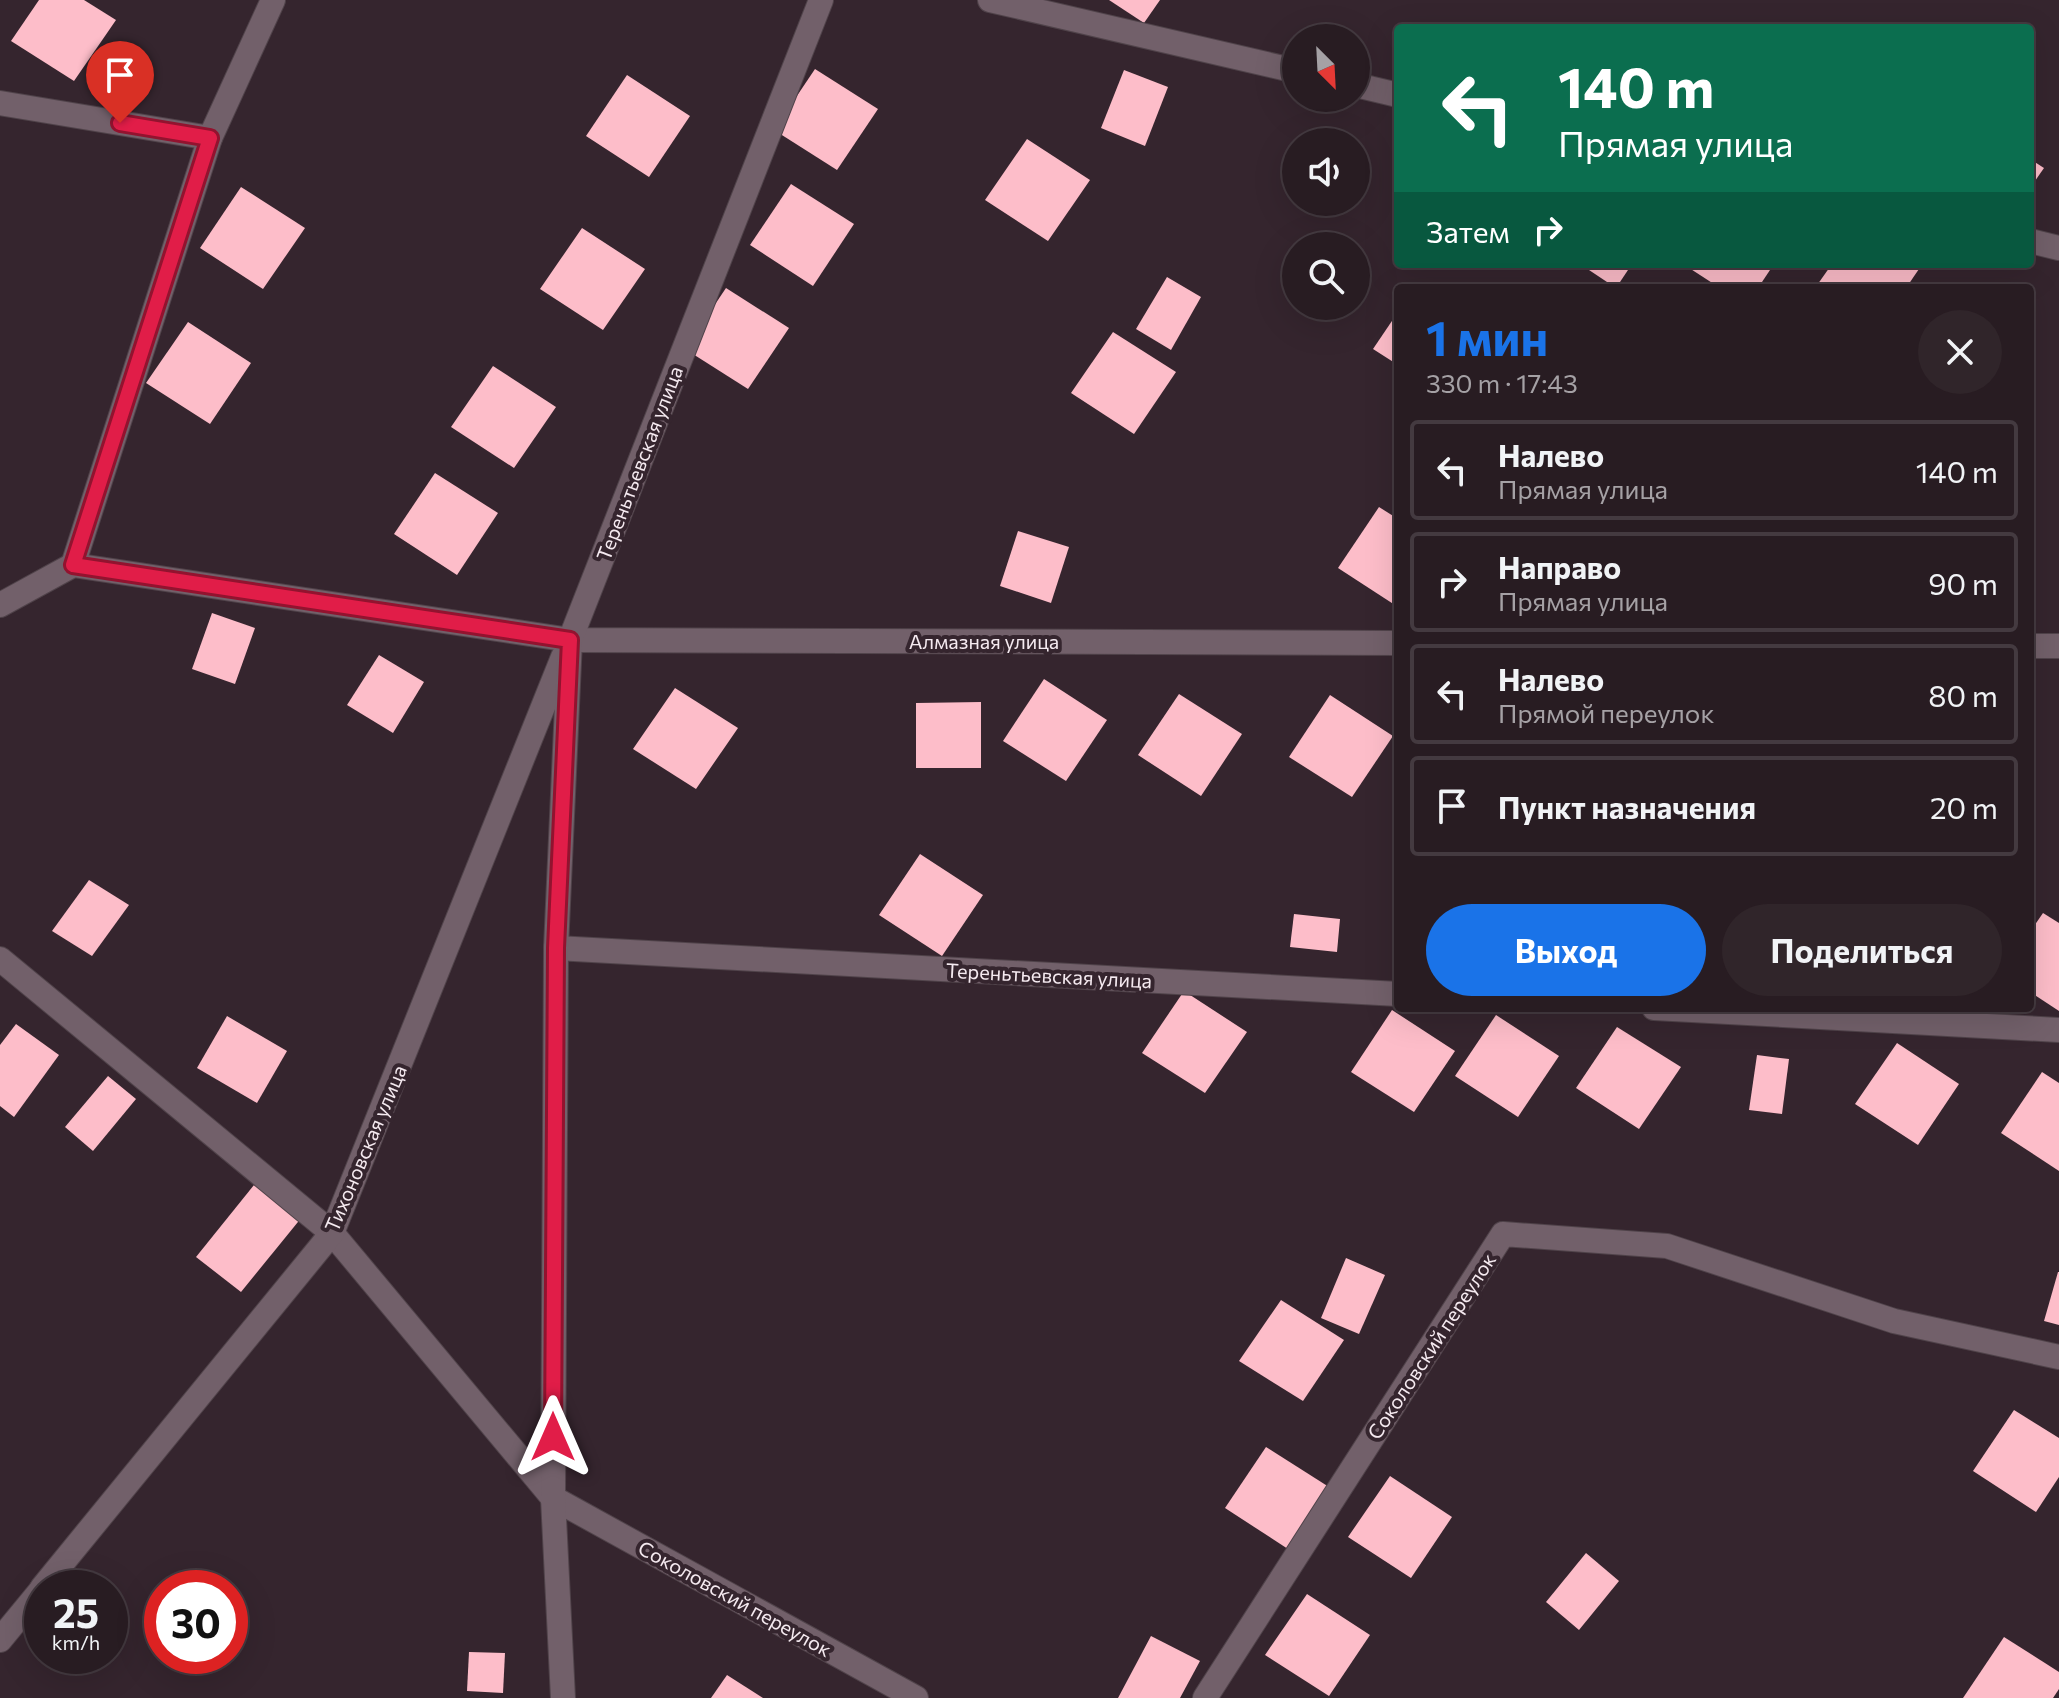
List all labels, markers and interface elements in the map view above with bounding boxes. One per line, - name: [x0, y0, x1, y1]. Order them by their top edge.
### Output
- north arrow: [1282, 24, 1370, 112]
- map controls: [1282, 24, 1370, 320]
- pin: [86, 41, 154, 123]
- text: 140 m: [1558, 51, 1714, 120]
- icon: arrive: [98, 53, 142, 97]
- icon: left: [1426, 56, 1530, 160]
- text: Прямая улица: [1558, 120, 1793, 164]
- button: sound: [1282, 128, 1370, 216]
- icon: right: [1526, 208, 1570, 252]
- text: Затем: [1426, 212, 1510, 249]
- button: search: [1282, 232, 1370, 320]
- text: 1 мин: [1426, 307, 1548, 366]
- button: close: [1918, 310, 2002, 394]
- street label: Тереньтьевская улица: [591, 362, 687, 564]
- text: 330 m · 17:43: [1426, 367, 1578, 398]
- text: Налево: [1498, 436, 1604, 473]
- icon: left: [1430, 448, 1474, 492]
- text: 140 m: [1916, 452, 1998, 489]
- text: Прямая улица: [1498, 473, 1668, 504]
- text: Направо: [1498, 548, 1621, 585]
- icon: right: [1430, 560, 1474, 604]
- text: 90 m: [1928, 564, 1998, 601]
- text: Прямая улица: [1498, 585, 1668, 616]
- street label: Алмазная улица: [909, 629, 1059, 653]
- text: Налево: [1498, 660, 1604, 697]
- icon: left: [1430, 672, 1474, 716]
- text: 80 m: [1928, 676, 1998, 713]
- text: Прямой переулок: [1498, 697, 1714, 728]
- icon: arrive: [1430, 784, 1474, 828]
- text: Пункт назначения: [1498, 788, 1756, 825]
- text: 20 m: [1930, 788, 1998, 825]
- button: Выход: [1426, 904, 1706, 996]
- button: Поделиться: [1722, 904, 2002, 996]
- street label: Тереньтьевская улица: [945, 958, 1153, 992]
- street label: Тихоновская улица: [319, 1061, 411, 1235]
- street label: Соколовский переулок: [1362, 1248, 1500, 1444]
- position arrow: [511, 1395, 595, 1479]
- street label: Соколовский переулок: [634, 1535, 836, 1661]
- speed limit sign: 30: [144, 1570, 248, 1674]
- text: 25: [53, 1587, 99, 1636]
- text: km/h: [52, 1630, 100, 1654]

